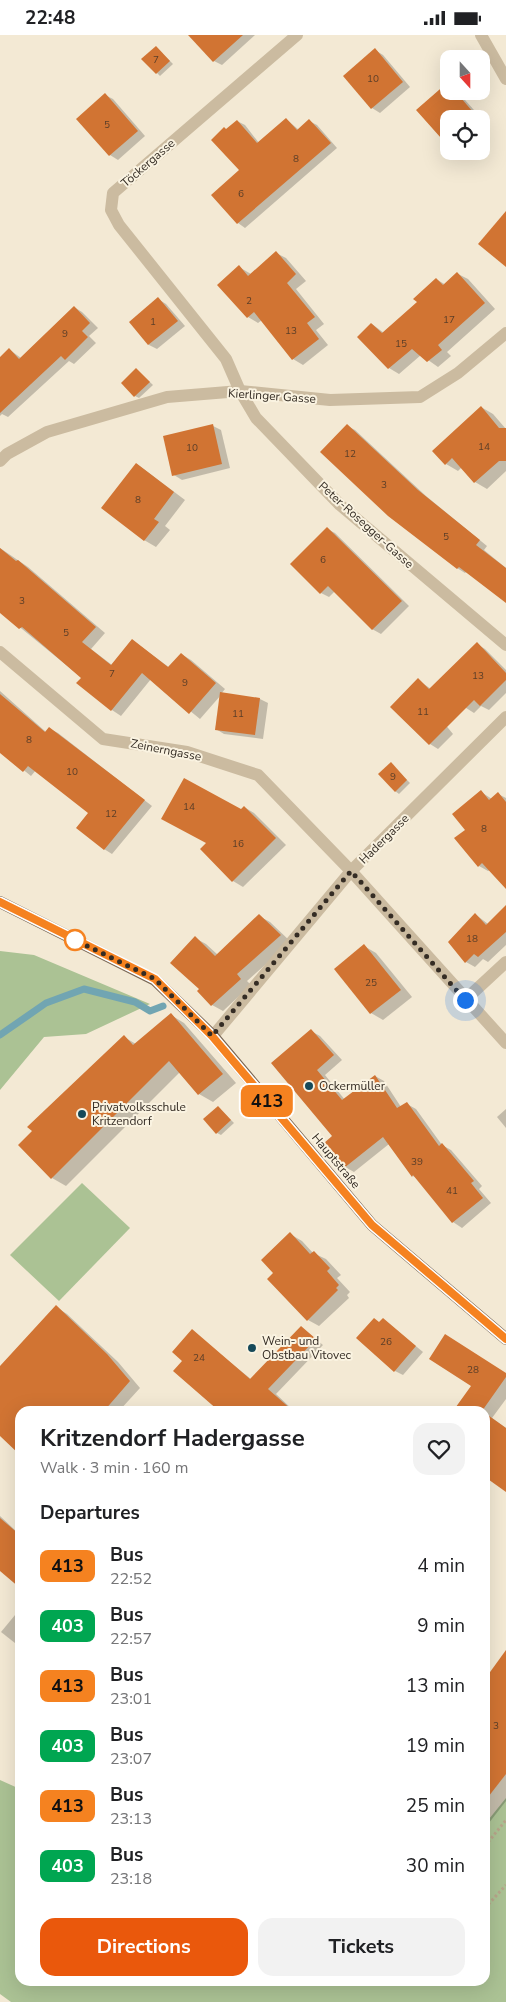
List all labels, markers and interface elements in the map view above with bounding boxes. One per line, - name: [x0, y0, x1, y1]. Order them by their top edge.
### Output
- text: 22:48: [25, 5, 75, 31]
- north arrow: [440, 50, 490, 100]
- map controls: [440, 50, 490, 160]
- house number: 7: [153, 53, 159, 67]
- house number: 10: [367, 72, 379, 86]
- button: locate: [440, 110, 490, 160]
- house number: 5: [104, 118, 110, 132]
- street label: Töckergasse: [118, 135, 178, 191]
- house number: 8: [293, 152, 299, 166]
- house number: 6: [238, 187, 244, 201]
- house number: 2: [246, 294, 252, 308]
- house number: 17: [443, 313, 455, 327]
- house number: 1: [150, 315, 156, 329]
- house number: 13: [285, 324, 297, 338]
- house number: 9: [62, 327, 68, 341]
- house number: 15: [395, 337, 407, 351]
- street label: Kierlinger Gasse: [228, 385, 316, 407]
- house number: 14: [478, 440, 490, 454]
- house number: 10: [186, 441, 198, 455]
- house number: 12: [344, 447, 356, 461]
- street label: Peter-Rosegger-Gasse: [315, 478, 417, 572]
- house number: 3: [381, 478, 387, 492]
- house number: 8: [135, 493, 141, 507]
- house number: 5: [443, 530, 449, 544]
- house number: 6: [320, 553, 326, 567]
- house number: 3: [19, 594, 25, 608]
- house number: 5: [63, 626, 69, 640]
- house number: 7: [109, 667, 115, 681]
- house number: 13: [472, 669, 484, 683]
- house number: 9: [182, 676, 188, 690]
- house number: 11: [417, 705, 429, 719]
- house number: 11: [232, 707, 244, 721]
- house number: 8: [26, 733, 32, 747]
- street label: Zeinerngasse: [129, 735, 203, 765]
- house number: 10: [66, 765, 78, 779]
- house number: 9: [390, 770, 396, 784]
- house number: 14: [183, 800, 195, 814]
- house number: 12: [105, 807, 117, 821]
- street label: Hadergasse: [356, 811, 412, 867]
- house number: 8: [481, 822, 487, 836]
- house number: 16: [232, 837, 244, 851]
- unlabelled marker: [64, 929, 86, 951]
- house number: 18: [466, 932, 478, 946]
- house number: 25: [365, 976, 377, 990]
- your location: [453, 988, 478, 1013]
- place label: Ockermüller: [319, 1078, 386, 1094]
- marker: Ockermüller: [303, 1080, 315, 1092]
- line badge: 413: [238, 1085, 296, 1117]
- text: 413: [251, 1089, 283, 1113]
- place label: Privatvolksschule Kritzendorf: [92, 1099, 186, 1129]
- marker: Privatvolksschule Kritzendorf: [76, 1108, 88, 1120]
- street label: Hauptstraße: [308, 1130, 364, 1192]
- house number: 39: [411, 1155, 423, 1169]
- house number: 41: [446, 1184, 458, 1198]
- place label: Wein- und Obstbau Vitovec: [262, 1333, 352, 1363]
- house number: 26: [380, 1335, 392, 1349]
- marker: Wein- und Obstbau Vitovec: [246, 1342, 258, 1354]
- house number: 24: [193, 1351, 205, 1365]
- house number: 28: [467, 1363, 479, 1377]
- text: Kritzendorf Hadergasse: [40, 1422, 305, 1454]
- button: heart: [413, 1423, 465, 1475]
- text: Walk · 3 min · 160 m: [40, 1457, 188, 1479]
- text: Departures: [40, 1500, 140, 1526]
- text: Bus: [110, 1542, 143, 1568]
- text: 4 min: [417, 1553, 465, 1579]
- text: 413: [51, 1554, 84, 1578]
- text: 22:52: [110, 1568, 152, 1590]
- text: Bus: [110, 1602, 143, 1628]
- text: 9 min: [417, 1613, 465, 1639]
- text: 403: [51, 1614, 84, 1638]
- text: 22:57: [110, 1628, 152, 1650]
- text: Bus: [110, 1662, 143, 1688]
- text: 13 min: [406, 1673, 465, 1699]
- text: 413: [51, 1674, 84, 1698]
- text: 23:01: [110, 1688, 152, 1710]
- house number: 3: [493, 1719, 499, 1733]
- text: Bus: [110, 1722, 143, 1748]
- text: 19 min: [406, 1733, 465, 1759]
- text: 403: [51, 1734, 84, 1758]
- text: 23:07: [110, 1748, 152, 1770]
- text: Bus: [110, 1782, 143, 1808]
- text: 25 min: [406, 1793, 465, 1819]
- text: 413: [51, 1794, 84, 1818]
- text: 23:13: [110, 1808, 152, 1830]
- text: Bus: [110, 1842, 143, 1868]
- text: 30 min: [406, 1853, 465, 1879]
- text: 403: [51, 1854, 84, 1878]
- text: 23:18: [110, 1868, 152, 1890]
- button: Directions: [40, 1918, 248, 1976]
- button: Tickets: [258, 1918, 465, 1976]

